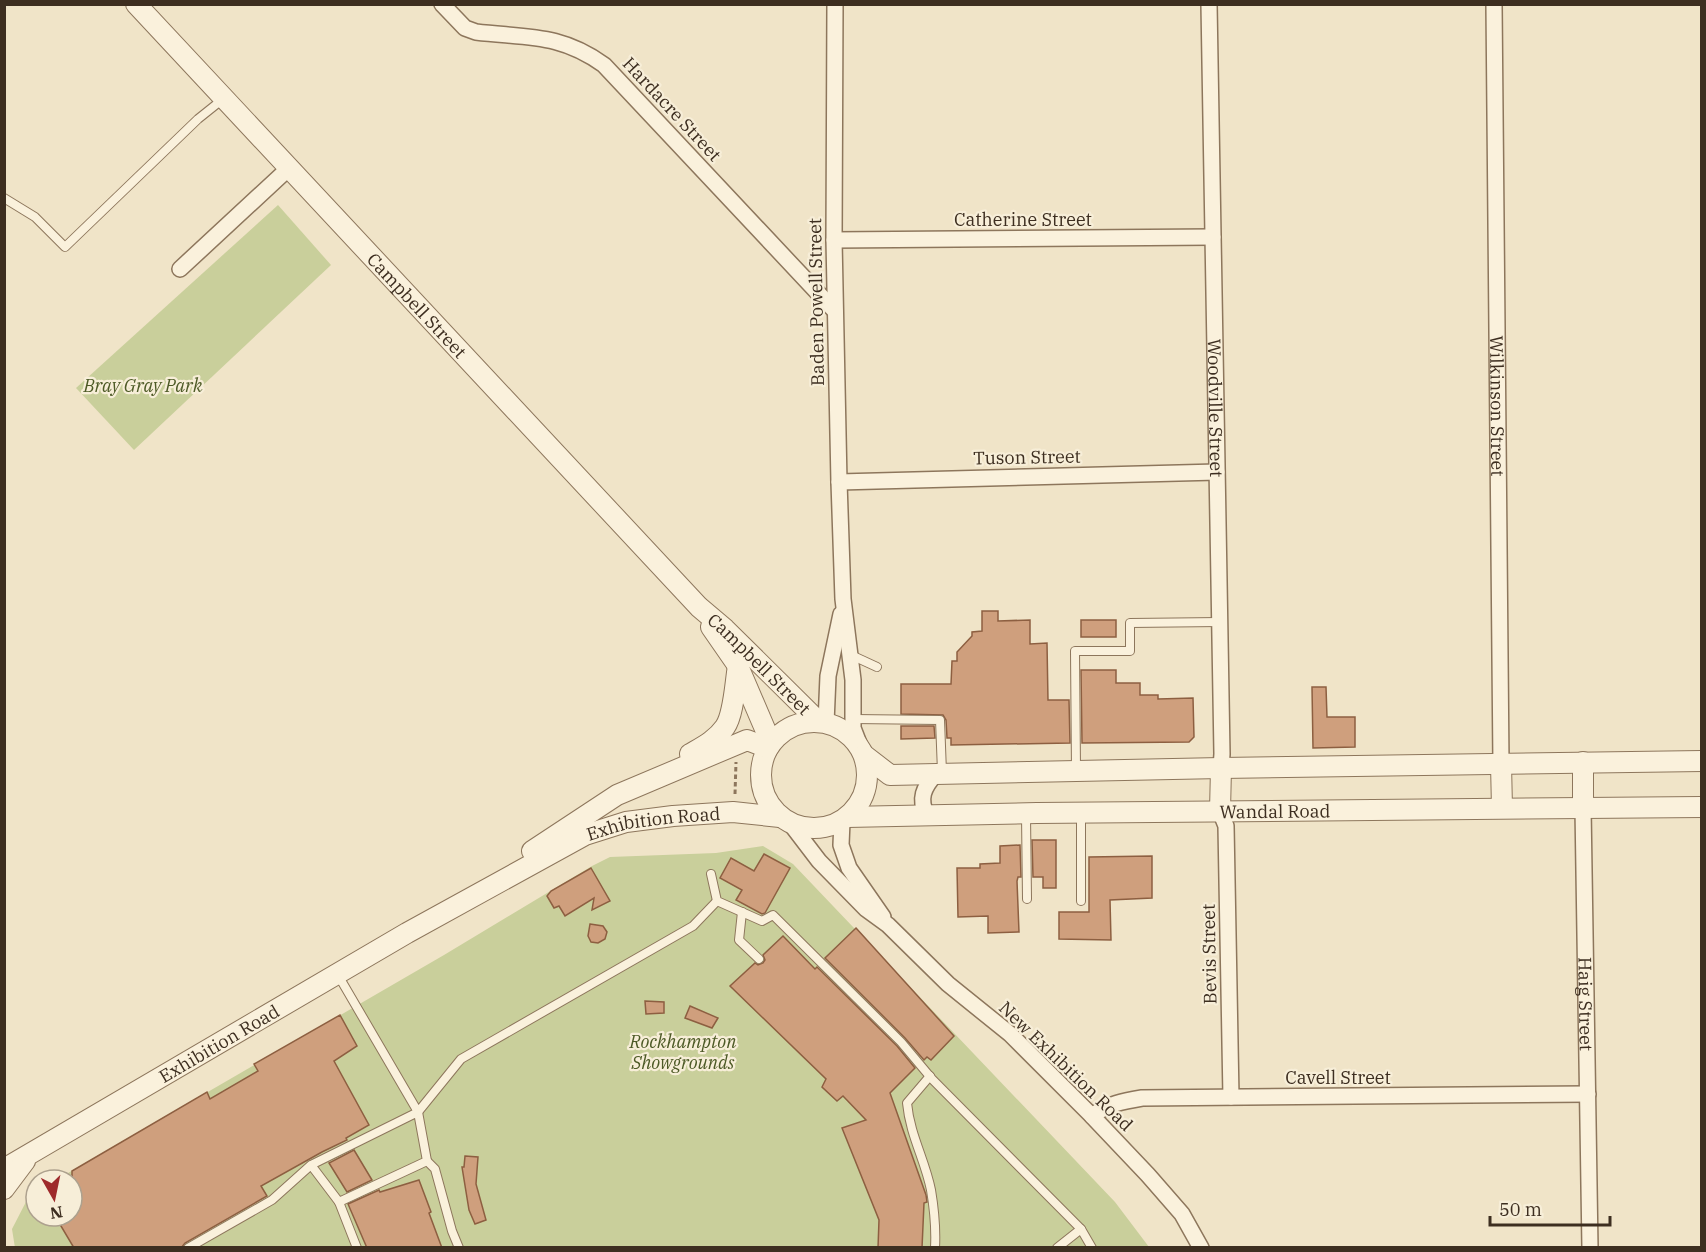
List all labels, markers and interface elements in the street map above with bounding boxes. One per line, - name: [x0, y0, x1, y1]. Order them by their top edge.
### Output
- street label: Hardacre Street: [618, 52, 726, 166]
- street label: Catherine Street: [954, 208, 1092, 231]
- street label: Baden Powell Street: [803, 218, 829, 386]
- street label: Campbell Street: [362, 248, 472, 363]
- street label: Wilkinson Street: [1486, 335, 1510, 477]
- street label: Woodville Street: [1203, 338, 1229, 478]
- park label: Bray Gray Park: [82, 374, 203, 397]
- street label: Tuson Street: [973, 445, 1081, 469]
- street label: Campbell Street: [703, 608, 816, 719]
- street label: Wandal Road: [1219, 799, 1331, 823]
- street label: Exhibition Road: [583, 801, 721, 845]
- street label: Bevis Street: [1197, 904, 1221, 1004]
- street label: Haig Street: [1574, 957, 1598, 1051]
- street label: New Exhibition Road: [994, 996, 1138, 1136]
- street label: Exhibition Road: [154, 999, 283, 1087]
- park label: Rockhampton Showgrounds: [628, 1030, 737, 1074]
- street label: Cavell Street: [1285, 1066, 1391, 1089]
- north arrow: [24, 1168, 84, 1228]
- scale bar: [1490, 1189, 1610, 1227]
- text: 50 m: [1499, 1198, 1542, 1221]
- text: N: [49, 1202, 64, 1224]

